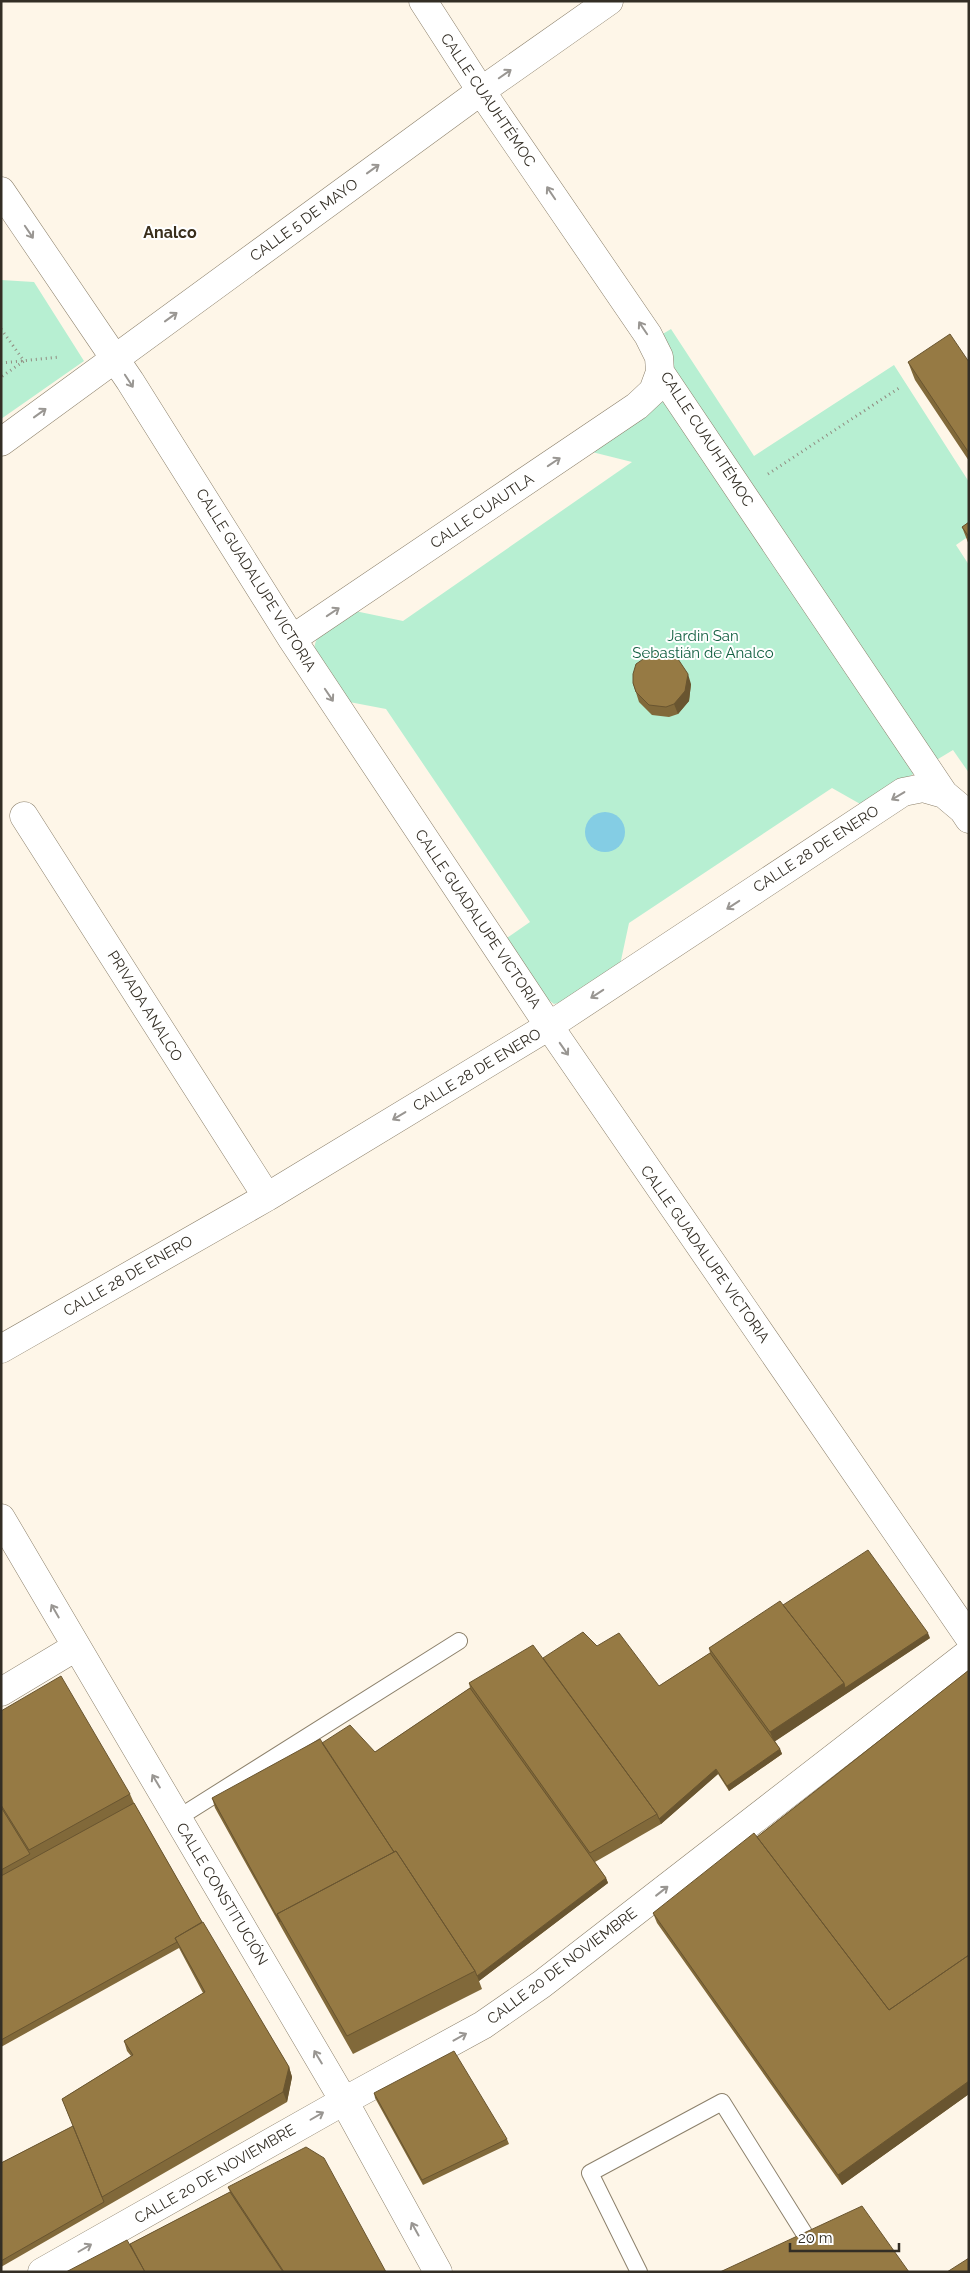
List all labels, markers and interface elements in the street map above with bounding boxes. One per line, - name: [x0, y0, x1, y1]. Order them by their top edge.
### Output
- street label: CALLE CUAUHTÉMOC: [437, 30, 539, 170]
- one-way arrow: [498, 69, 512, 79]
- one-way arrow: [366, 164, 380, 174]
- street label: CALLE 5 DE MAYO: [247, 175, 361, 265]
- one-way arrow: [546, 187, 556, 201]
- district label: Analco: [143, 223, 197, 242]
- one-way arrow: [24, 224, 34, 238]
- one-way arrow: [164, 311, 178, 322]
- one-way arrow: [638, 321, 648, 335]
- street label: CALLE CUAUHTÉMOC: [657, 368, 757, 510]
- one-way arrow: [125, 373, 135, 387]
- one-way arrow: [33, 407, 47, 418]
- one-way arrow: [547, 457, 561, 467]
- street label: CALLE CUAUTLA: [427, 470, 537, 552]
- street label: CALLE GUADALUPE VICTORIA: [192, 485, 320, 675]
- one-way arrow: [325, 607, 339, 617]
- park label: Jardin San Sebastián de Analco: [632, 627, 774, 662]
- one-way arrow: [324, 688, 334, 702]
- one-way arrow: [890, 791, 905, 801]
- street label: CALLE 28 DE ENERO: [750, 802, 882, 896]
- street label: CALLE GUADALUPE VICTORIA: [411, 826, 545, 1012]
- one-way arrow: [726, 900, 740, 910]
- street label: PRIVADA ANALCO: [104, 947, 186, 1065]
- one-way arrow: [590, 989, 604, 999]
- street label: CALLE 28 DE ENERO: [410, 1025, 544, 1115]
- one-way arrow: [559, 1042, 569, 1056]
- one-way arrow: [393, 1112, 407, 1122]
- street label: CALLE GUADALUPE VICTORIA: [637, 1162, 773, 1346]
- street label: CALLE 28 DE ENERO: [60, 1232, 196, 1320]
- one-way arrow: [50, 1605, 60, 1619]
- one-way arrow: [150, 1775, 160, 1789]
- street label: CALLE CONSTITUCIÓN: [172, 1819, 272, 1969]
- one-way arrow: [655, 1885, 668, 1896]
- street label: CALLE 20 DE NOVIEMBRE: [484, 1904, 640, 2028]
- one-way arrow: [452, 2032, 467, 2042]
- one-way arrow: [313, 2050, 323, 2064]
- one-way arrow: [310, 2110, 324, 2120]
- street label: CALLE 20 DE NOVIEMBRE: [131, 2121, 299, 2227]
- scale bar: [790, 2220, 899, 2252]
- one-way arrow: [410, 2222, 419, 2237]
- text: 20 m: [798, 2229, 833, 2247]
- one-way arrow: [77, 2242, 91, 2252]

